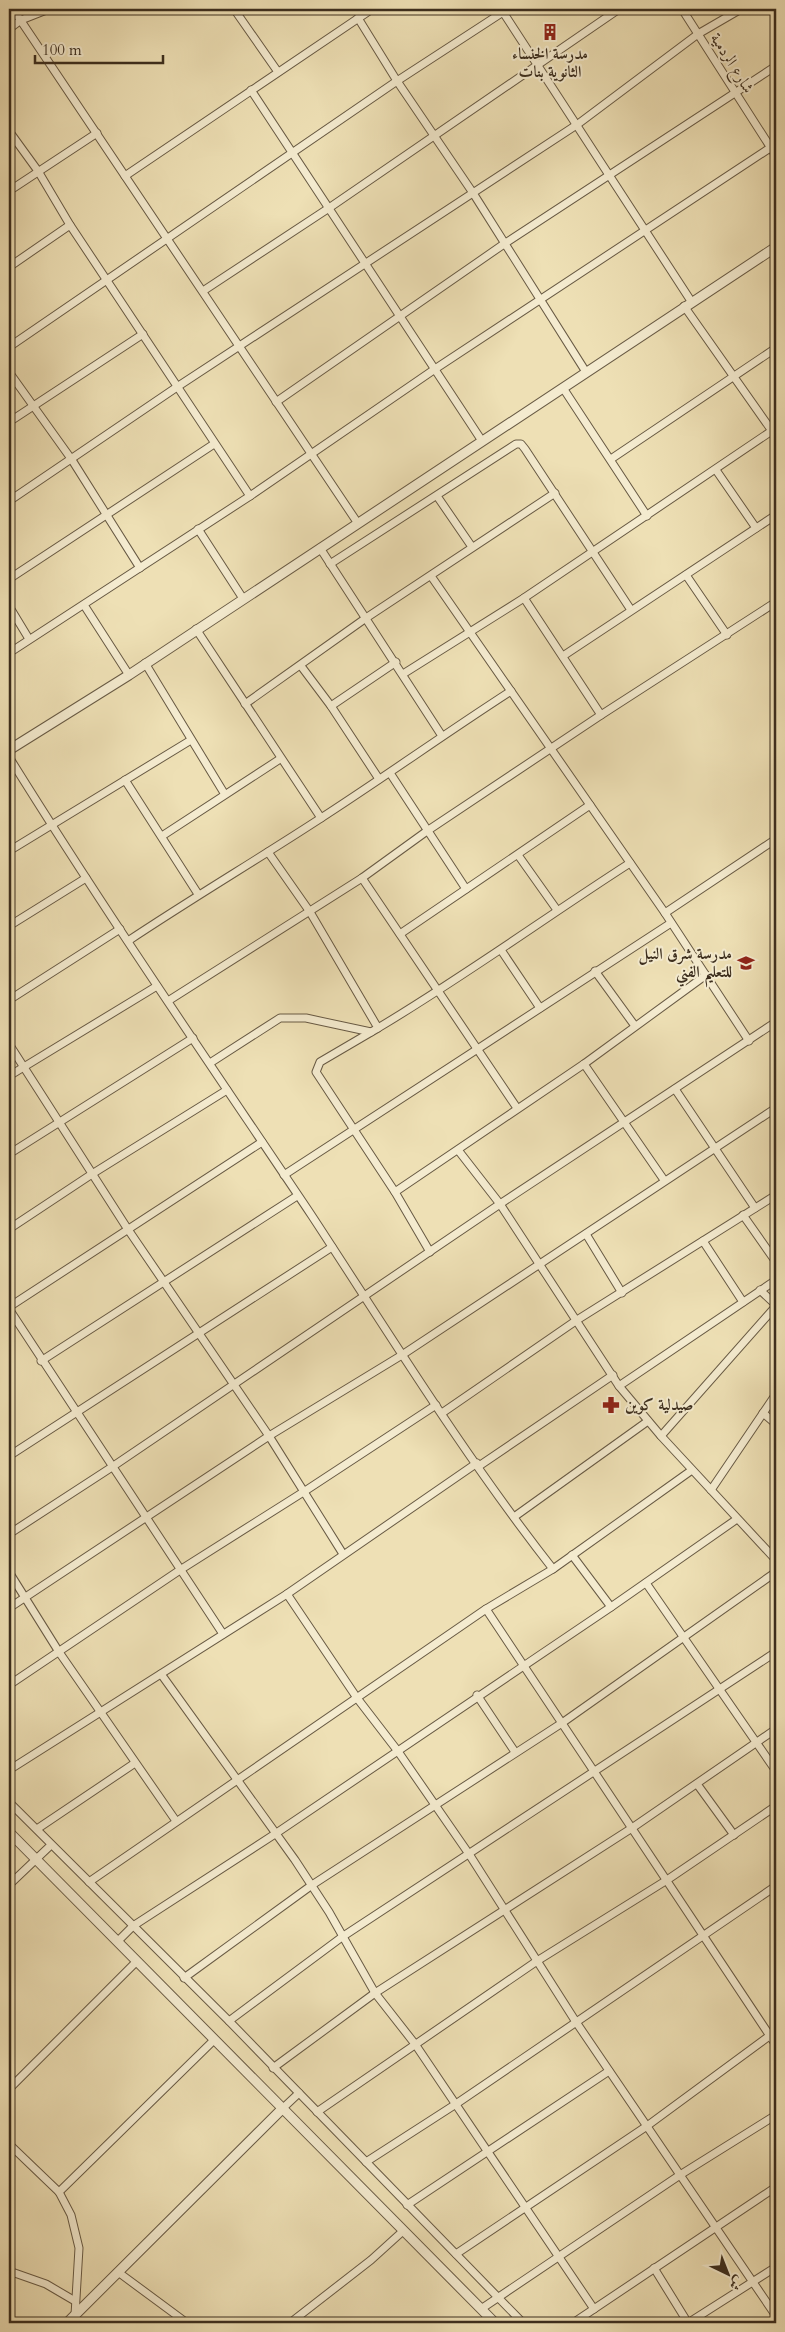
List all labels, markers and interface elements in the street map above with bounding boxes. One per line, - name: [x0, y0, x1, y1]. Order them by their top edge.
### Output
- building icon: مدرسة الخنساء الثانوية بنات: [540, 22, 560, 42]
- street label: شارع الردمية: [703, 29, 759, 98]
- scale bar: [35, 32, 162, 64]
- text: 100 m: [42, 40, 82, 60]
- place label: مدرسة الخنساء الثانوية بنات: [512, 43, 588, 83]
- place label: مدرسة شرق النيل للتعليم الفني: [638, 943, 732, 988]
- school or university icon: مدرسة شرق النيل للتعليم الفني: [736, 953, 756, 973]
- place label: صيدلية كوين: [625, 1394, 694, 1416]
- pharmacy icon: صيدلية كوين: [601, 1395, 621, 1415]
- north arrow: [702, 2250, 752, 2300]
- text: ش: [725, 2271, 748, 2295]

